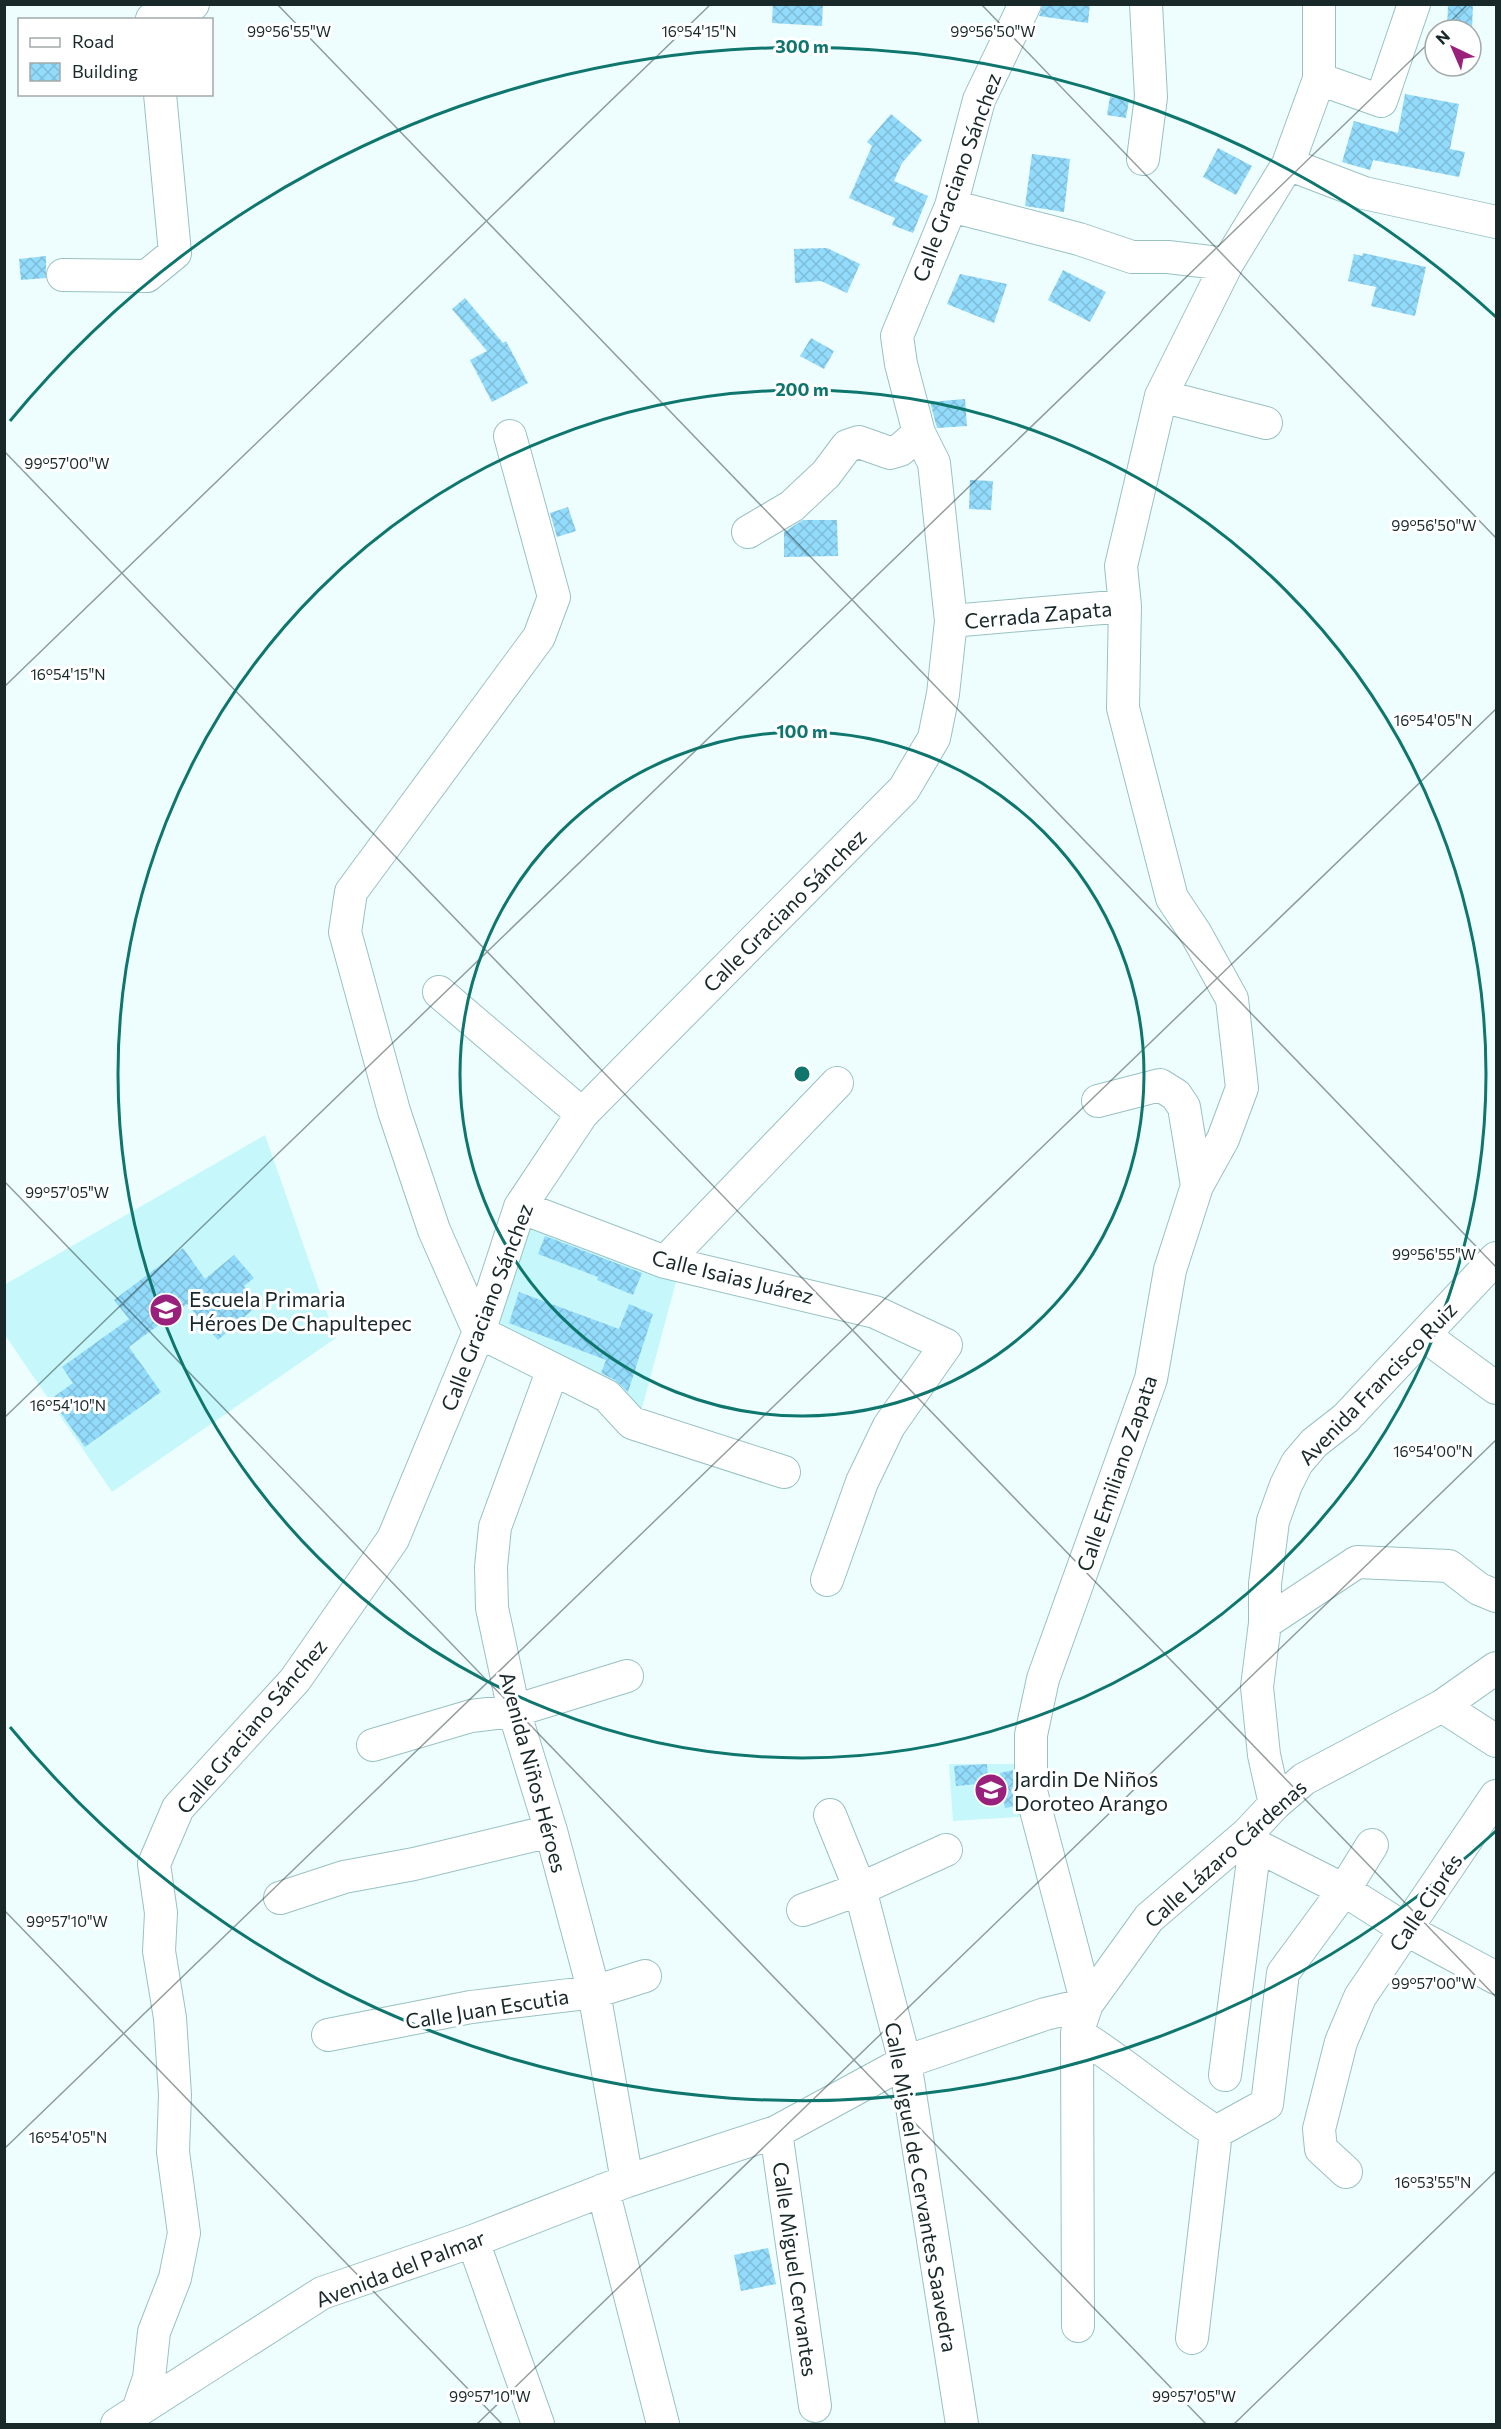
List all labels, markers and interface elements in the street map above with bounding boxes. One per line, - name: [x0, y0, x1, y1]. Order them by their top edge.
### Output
- legend: [18, 18, 213, 96]
- north arrow: [1423, 18, 1483, 78]
- text: 99°56'55"W: [247, 22, 331, 40]
- text: 16°54'15"N: [661, 22, 737, 40]
- text: 99°56'50"W: [950, 22, 1036, 40]
- text: N: [1431, 26, 1453, 48]
- text: Road: [72, 30, 114, 52]
- text: 300 m: [775, 35, 829, 57]
- text: Building: [72, 60, 138, 82]
- street label: Calle Graciano Sánchez: [907, 69, 1005, 285]
- text: 200 m: [775, 378, 829, 400]
- text: 99°57'00"W: [24, 454, 110, 472]
- text: 99°56'50"W: [1391, 516, 1477, 534]
- street label: Cerrada Zapata: [963, 595, 1113, 633]
- text: 16°54'15"N: [30, 665, 106, 683]
- text: 16°54'05"N: [1394, 711, 1472, 729]
- text: 100 m: [776, 720, 828, 742]
- street label: Calle Graciano Sánchez: [697, 823, 871, 997]
- centre of rings: [792, 1064, 812, 1084]
- text: 99°57'05"W: [25, 1183, 109, 1201]
- street label: Calle Graciano Sánchez: [435, 1200, 537, 1414]
- street label: Calle Isaias Juárez: [650, 1244, 816, 1308]
- text: 99°56'55"W: [1392, 1245, 1476, 1263]
- place label: Escuela Primaria Héroes De Chapultepec: [189, 1286, 412, 1335]
- school or university icon: Escuela Primaria Héroes De Chapultepec: [148, 1292, 184, 1328]
- street label: Avenida Francisco Ruiz: [1293, 1296, 1461, 1470]
- street label: Calle Emiliano Zapata: [1071, 1372, 1161, 1574]
- text: 16°54'10"N: [30, 1396, 106, 1414]
- text: 16°54'00"N: [1393, 1442, 1473, 1460]
- street label: Calle Graciano Sánchez: [171, 1634, 331, 1818]
- street label: Avenida Niños Héroes: [495, 1669, 573, 1875]
- place label: Jardin De Niños Doroteo Arango: [1014, 1766, 1168, 1815]
- school or university icon: Jardin De Niños Doroteo Arango: [973, 1772, 1009, 1808]
- street label: Calle Lázaro Cárdenas: [1139, 1774, 1311, 1932]
- street label: Calle Ciprés: [1383, 1849, 1467, 1955]
- text: 99°57'10"W: [26, 1912, 108, 1930]
- text: 99°57'00"W: [1391, 1974, 1477, 1992]
- street label: Calle Juan Escutia: [404, 1983, 570, 2033]
- street label: Calle Miguel de Cervantes Saavedra: [881, 2020, 963, 2354]
- text: 16°54'05"N: [29, 2128, 107, 2146]
- street label: Calle Miguel Cervantes: [769, 2160, 823, 2378]
- text: 16°53'55"N: [1395, 2173, 1471, 2191]
- street label: Avenida del Palmar: [312, 2224, 488, 2312]
- text: 99°57'10"W: [449, 2387, 531, 2405]
- text: 99°57'05"W: [1152, 2387, 1236, 2405]

